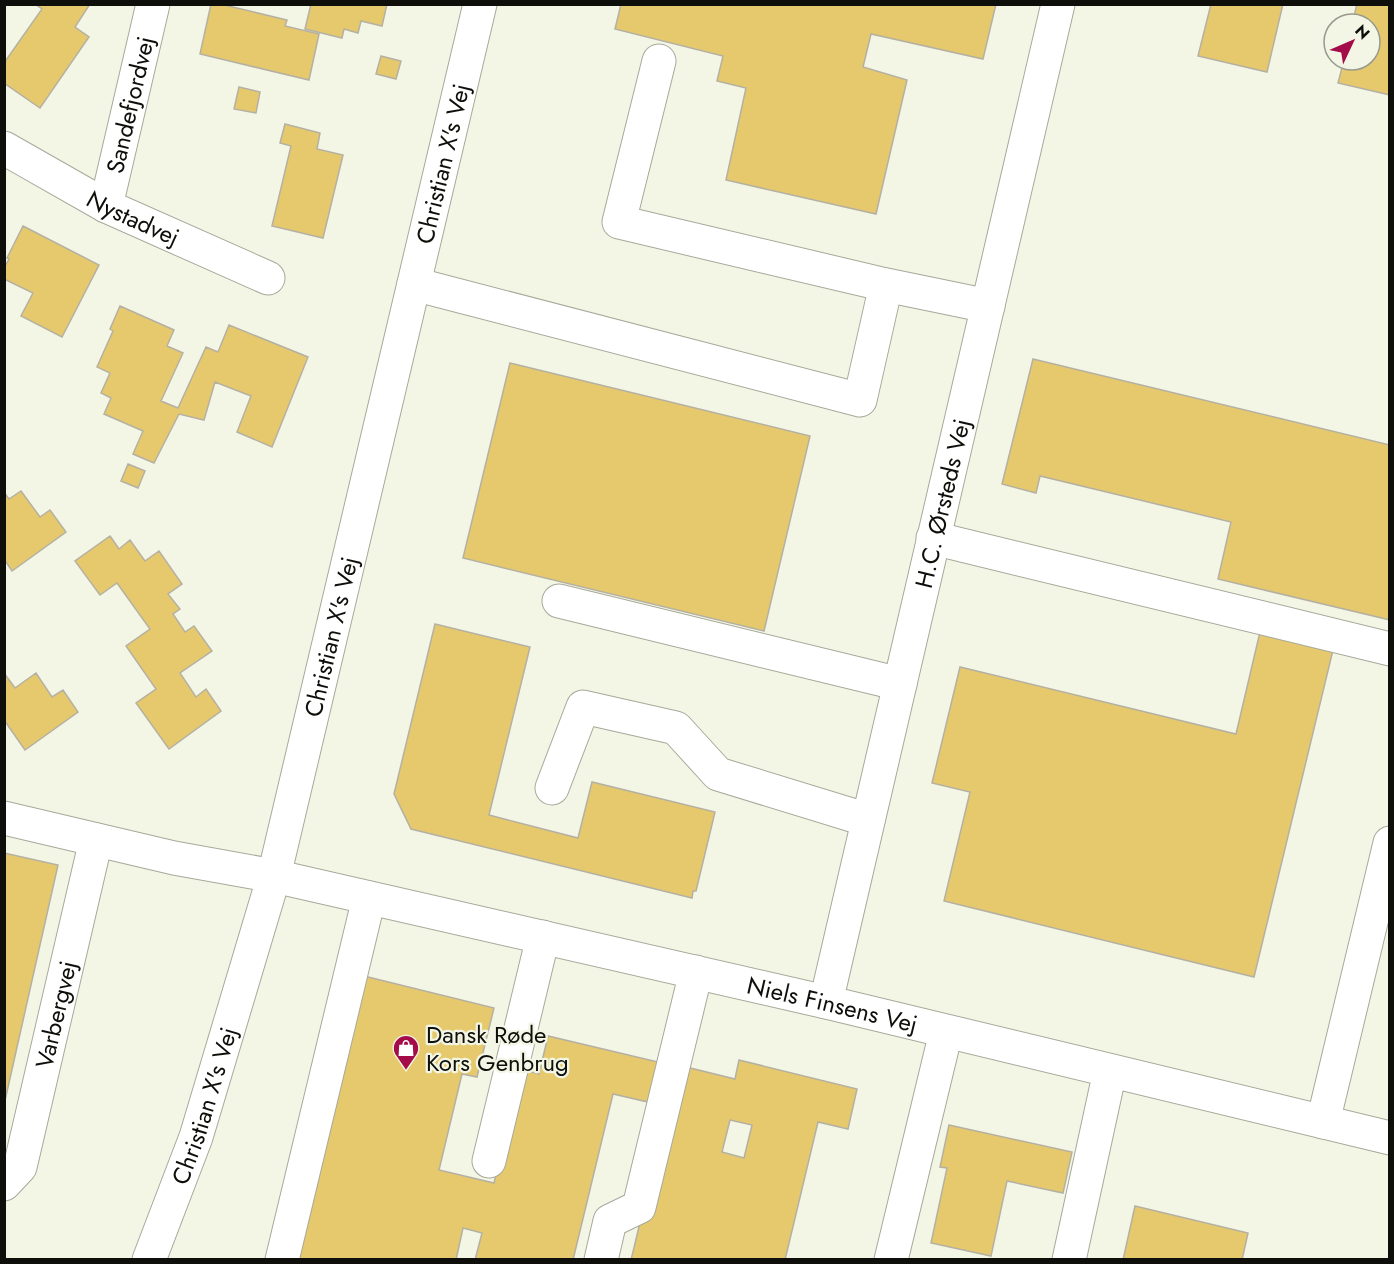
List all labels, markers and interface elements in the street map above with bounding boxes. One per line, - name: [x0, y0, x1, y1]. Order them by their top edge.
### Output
- north arrow: [1322, 12, 1382, 72]
- text: N: [1350, 19, 1375, 44]
- street label: Sandefjordvej: [97, 33, 162, 177]
- street label: Christian X's Vej: [406, 80, 478, 247]
- street label: Nystadvej: [80, 181, 185, 254]
- street label: H.C. Ørsteds Vej: [905, 415, 979, 591]
- street label: Christian X's Vej: [295, 553, 366, 720]
- street label: Varbergvej: [26, 957, 85, 1072]
- street label: Niels Finsens Vej: [743, 967, 921, 1041]
- place label: Dansk Røde Kors Genbrug: [426, 1017, 569, 1080]
- street label: Christian X's Vej: [162, 1023, 245, 1189]
- shop icon: Dansk Røde Kors Genbrug: [391, 1033, 421, 1071]

